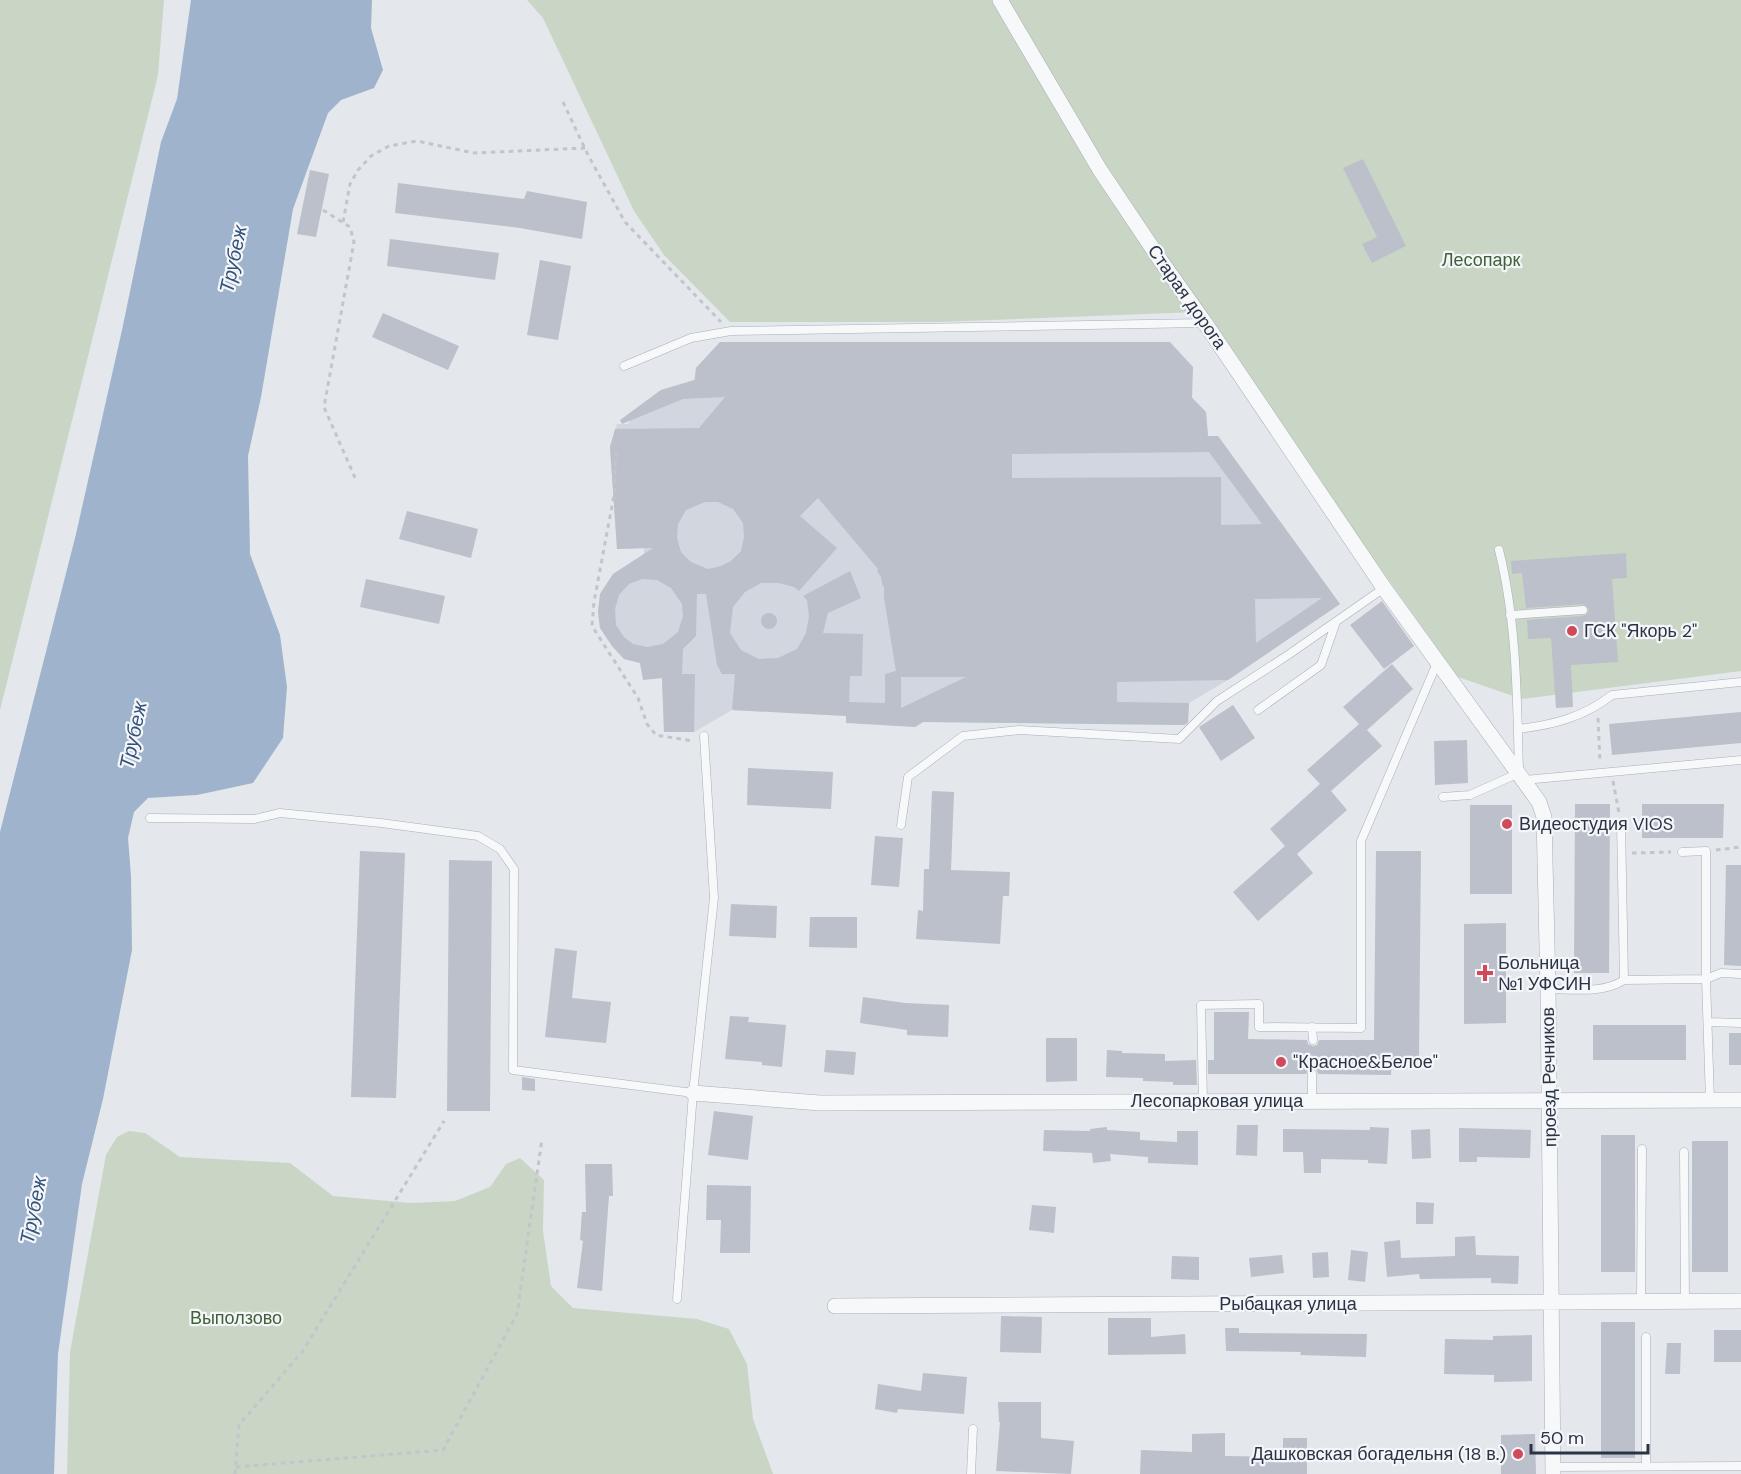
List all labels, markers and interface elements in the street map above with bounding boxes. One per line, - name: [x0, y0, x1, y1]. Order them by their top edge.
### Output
- water label: Трубеж: [213, 222, 253, 295]
- street label: Старая дорога: [1142, 240, 1232, 355]
- park label: Лесопарк: [1442, 248, 1520, 272]
- place label: ГСК "Якорь 2": [1584, 619, 1697, 643]
- marker: ГСК "Якорь 2": [1565, 624, 1579, 638]
- water label: Трубеж: [113, 698, 153, 771]
- place label: Видеостудия VIOS: [1519, 812, 1673, 836]
- marker: Видеостудия VIOS: [1500, 817, 1514, 831]
- place label: Больница №1 УФСИН: [1498, 951, 1591, 996]
- marker: Больница №1 УФСИН: [1476, 964, 1494, 982]
- street label: проезд Речников: [1536, 1007, 1562, 1147]
- place label: "Красное&Белое": [1293, 1050, 1438, 1074]
- marker: "Красное&Белое": [1274, 1055, 1288, 1069]
- street label: Лесопарковая улица: [1131, 1089, 1304, 1113]
- water label: Трубеж: [14, 1173, 53, 1246]
- street label: Рыбацкая улица: [1219, 1292, 1358, 1316]
- park label: Выползово: [190, 1306, 282, 1330]
- scale bar: [1531, 1417, 1648, 1455]
- text: 50 m: [1540, 1426, 1584, 1450]
- place label: Дашковская богадельня (18 в.): [1251, 1442, 1506, 1466]
- marker: Дашковская богадельня (18 в.): [1511, 1447, 1525, 1461]

